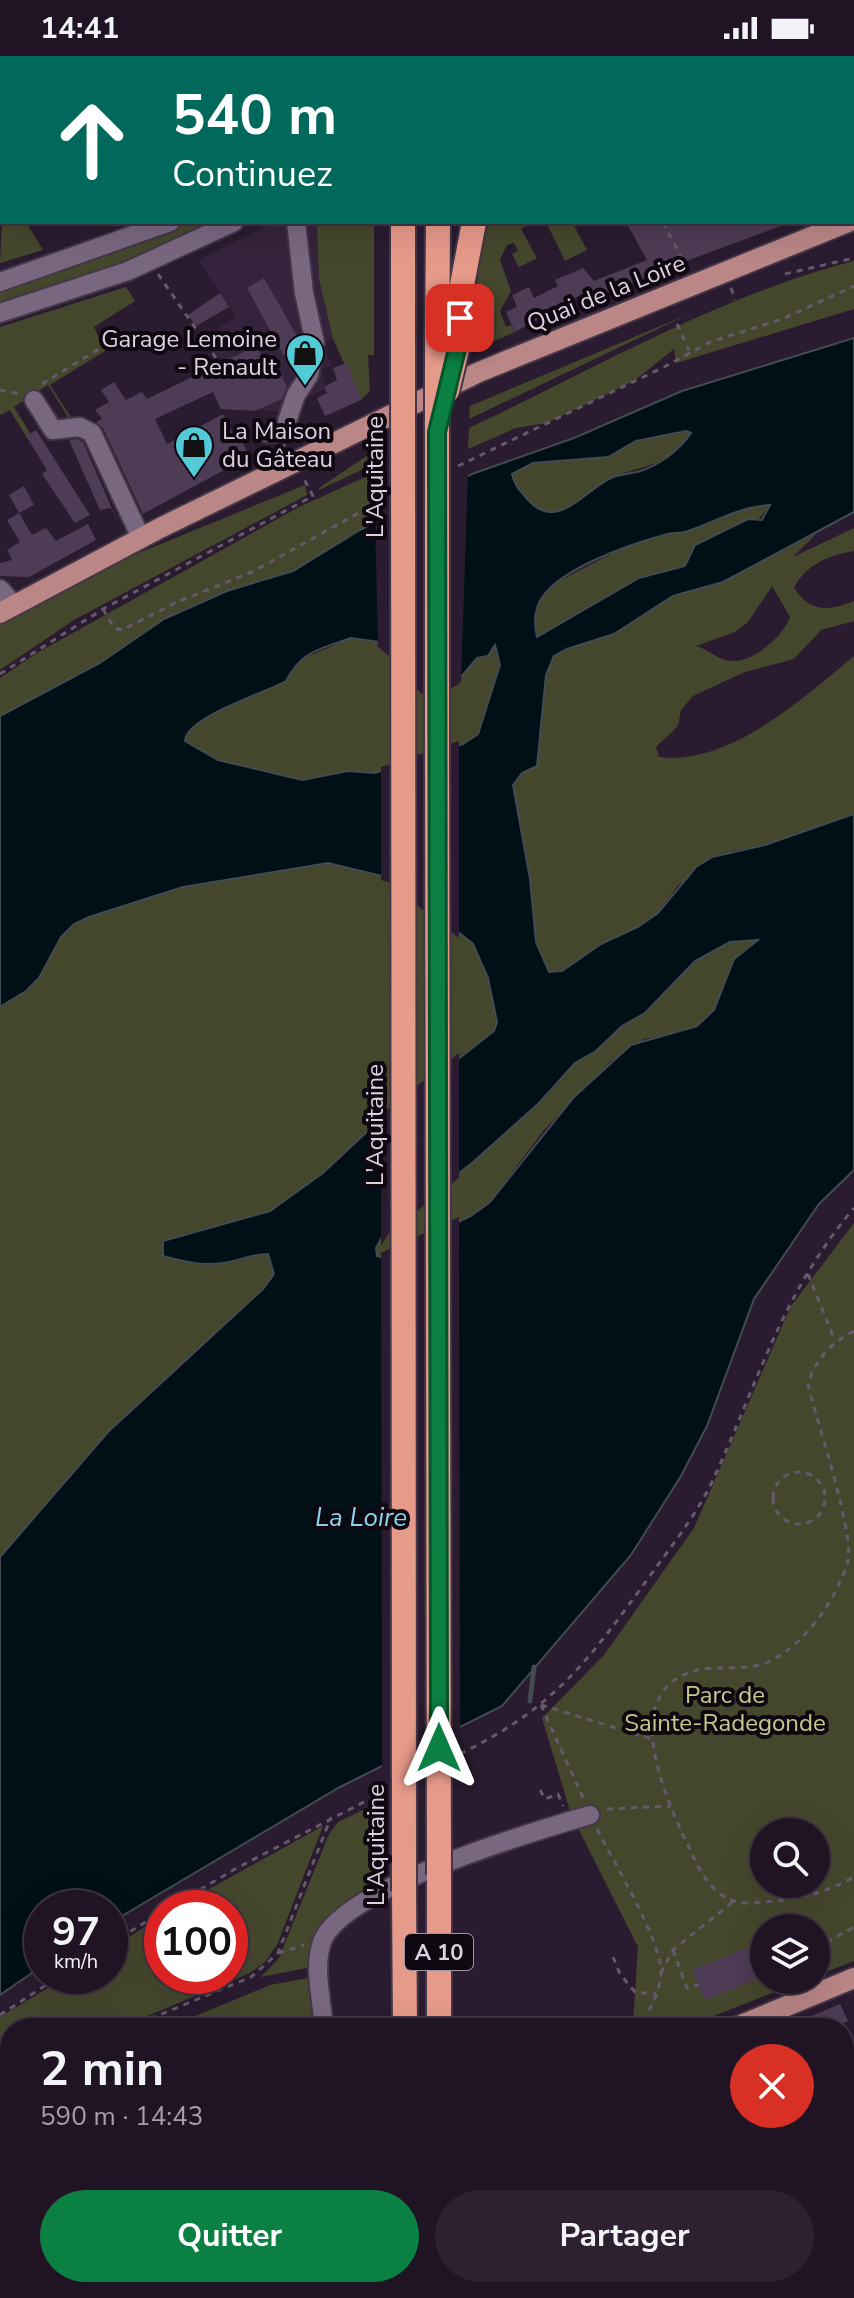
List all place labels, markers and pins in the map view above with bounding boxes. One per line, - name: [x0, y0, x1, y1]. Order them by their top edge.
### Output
- pin: [426, 284, 494, 352]
- place label: Garage Lemoine - Renault: [101, 323, 278, 383]
- shop icon: Garage Lemoine - Renault: [284, 332, 326, 387]
- place label: La Maison du Gâteau: [222, 415, 333, 475]
- shop icon: La Maison du Gâteau: [173, 424, 215, 479]

